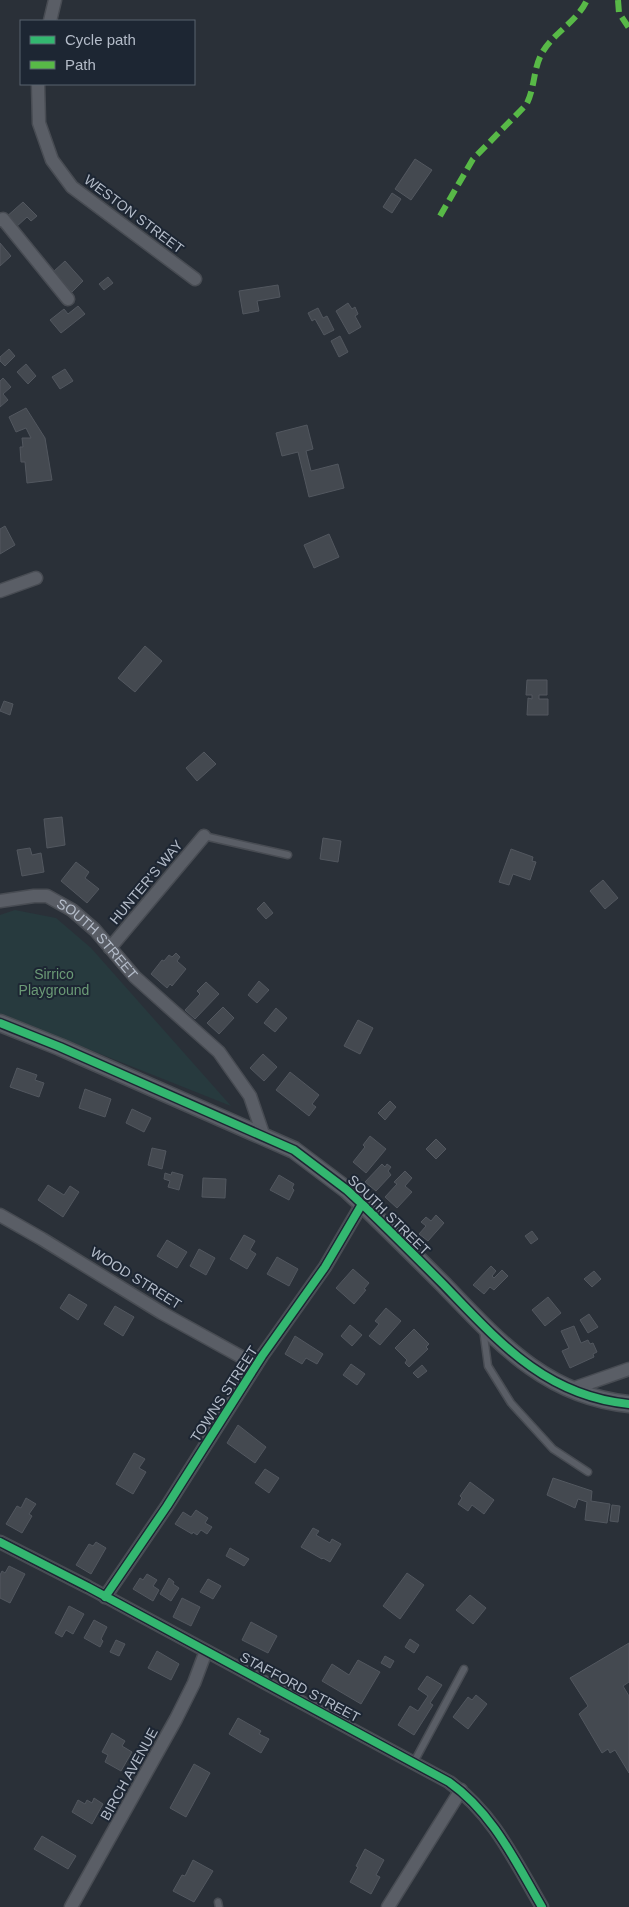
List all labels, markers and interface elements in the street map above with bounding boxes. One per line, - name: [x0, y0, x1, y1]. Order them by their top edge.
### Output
- legend: [20, 20, 195, 85]
- text: Cycle path: [65, 31, 136, 48]
- text: Path: [65, 56, 96, 73]
- street label: WESTON STREET: [81, 171, 187, 257]
- street label: HUNTER'S WAY: [106, 836, 186, 927]
- street label: SOUTH STREET: [54, 895, 141, 982]
- park label: Sirrico Playground: [19, 966, 89, 998]
- street label: SOUTH STREET: [345, 1172, 434, 1259]
- street label: WOOD STREET: [88, 1244, 185, 1313]
- street label: TOWNS STREET: [187, 1343, 261, 1445]
- street label: STAFFORD STREET: [237, 1649, 363, 1726]
- street label: BIRCH AVENUE: [97, 1725, 161, 1823]

